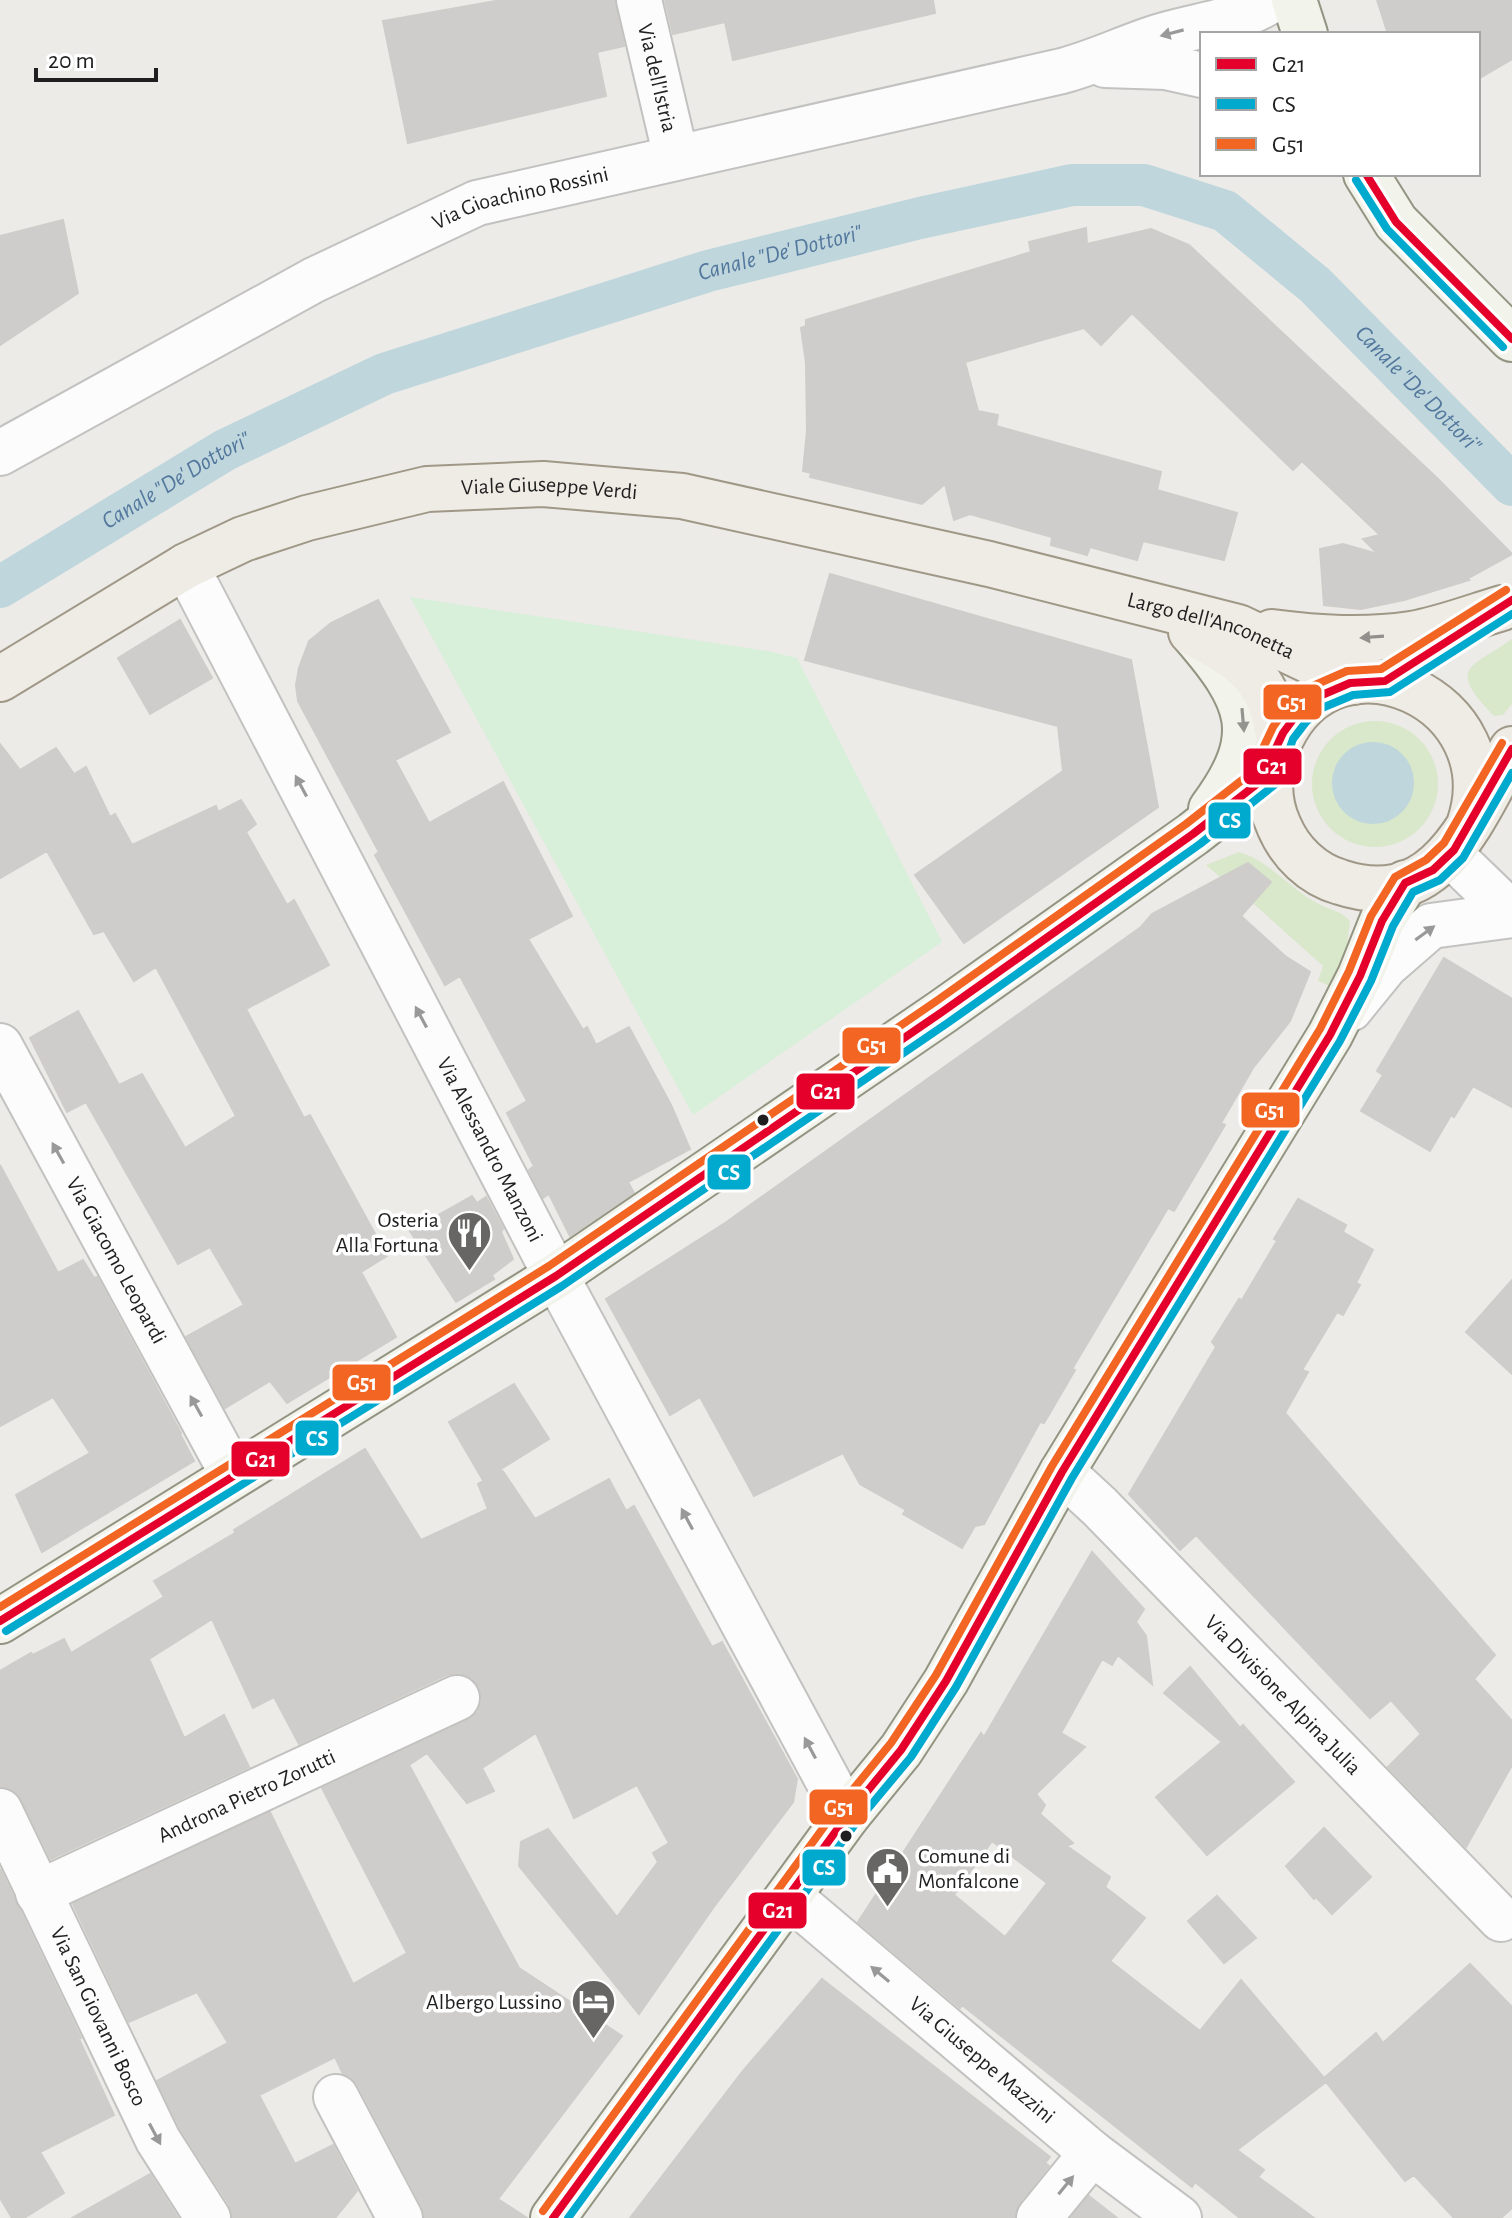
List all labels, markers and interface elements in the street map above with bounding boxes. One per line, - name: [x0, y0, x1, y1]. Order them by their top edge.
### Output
- street label: Via dell'Istria: [634, 21, 681, 134]
- one-way arrow: [1160, 27, 1184, 40]
- scale bar: [36, 32, 156, 82]
- legend: [1200, 32, 1480, 176]
- text: 20 m: [48, 49, 95, 73]
- text: G21: [1272, 53, 1306, 77]
- text: CS: [1272, 93, 1296, 117]
- text: G51: [1272, 133, 1305, 157]
- street label: Via Gioachino Rossini: [429, 163, 611, 233]
- water label: Canale "De' Dottori": [695, 221, 865, 285]
- water label: Canale "De' Dottori": [1350, 321, 1486, 458]
- water label: Canale "De' Dottori": [98, 428, 255, 534]
- street label: Viale Giuseppe Verdi: [461, 473, 638, 503]
- street label: Largo dell'Anconetta: [1125, 588, 1298, 663]
- one-way arrow: [1359, 631, 1384, 644]
- line badge: G51: [1262, 683, 1323, 721]
- text: G51: [1277, 692, 1307, 714]
- one-way arrow: [1237, 708, 1250, 733]
- line badge: G21: [1242, 747, 1303, 786]
- text: G21: [1256, 756, 1288, 778]
- one-way arrow: [294, 775, 307, 798]
- line badge: CS: [1207, 801, 1252, 840]
- text: CS: [1219, 810, 1241, 832]
- one-way arrow: [1414, 926, 1435, 941]
- one-way arrow: [414, 1005, 427, 1028]
- line badge: G51: [841, 1026, 902, 1065]
- text: G51: [857, 1035, 887, 1057]
- street label: Via Alessandro Manzoni: [433, 1054, 547, 1245]
- line badge: G21: [795, 1072, 856, 1111]
- text: G21: [810, 1081, 842, 1103]
- line badge: G51: [1240, 1091, 1301, 1129]
- text: G51: [1255, 1100, 1285, 1122]
- unlabelled marker: [755, 1112, 771, 1128]
- one-way arrow: [52, 1142, 65, 1165]
- line badge: CS: [706, 1153, 752, 1191]
- text: CS: [718, 1162, 740, 1184]
- street label: Via Giacomo Leopardi: [62, 1173, 171, 1347]
- place label: Osteria Alla Fortuna: [336, 1209, 439, 1256]
- restaurant icon: Osteria Alla Fortuna: [446, 1209, 494, 1272]
- line badge: G51: [331, 1363, 392, 1402]
- text: G51: [347, 1372, 377, 1394]
- one-way arrow: [189, 1395, 203, 1417]
- line badge: CS: [294, 1419, 340, 1457]
- text: CS: [306, 1428, 328, 1450]
- line badge: G21: [230, 1440, 291, 1478]
- text: G21: [245, 1449, 277, 1471]
- one-way arrow: [680, 1507, 693, 1530]
- street label: Via Divisione Alpina Julia: [1201, 1611, 1365, 1779]
- one-way arrow: [803, 1736, 817, 1759]
- street label: Androna Pietro Zorutti: [154, 1745, 339, 1847]
- line badge: G51: [808, 1788, 869, 1826]
- text: G51: [824, 1797, 854, 1819]
- unlabelled marker: [838, 1828, 854, 1844]
- public building icon: Comune di Monfalcone: [863, 1845, 911, 1908]
- place label: Comune di Monfalcone: [918, 1845, 1019, 1892]
- line badge: CS: [801, 1848, 847, 1887]
- text: CS: [813, 1857, 835, 1879]
- line badge: G21: [747, 1891, 808, 1930]
- text: G21: [762, 1900, 794, 1922]
- street label: Via San Giovanni Bosco: [46, 1924, 151, 2110]
- one-way arrow: [870, 1966, 890, 1983]
- hotel icon: Albergo Lussino: [569, 1978, 617, 2041]
- place label: Albergo Lussino: [426, 1991, 562, 2013]
- street label: Via Giuseppe Mazzini: [905, 1992, 1059, 2128]
- one-way arrow: [148, 2123, 162, 2145]
- one-way arrow: [1057, 2175, 1074, 2196]

